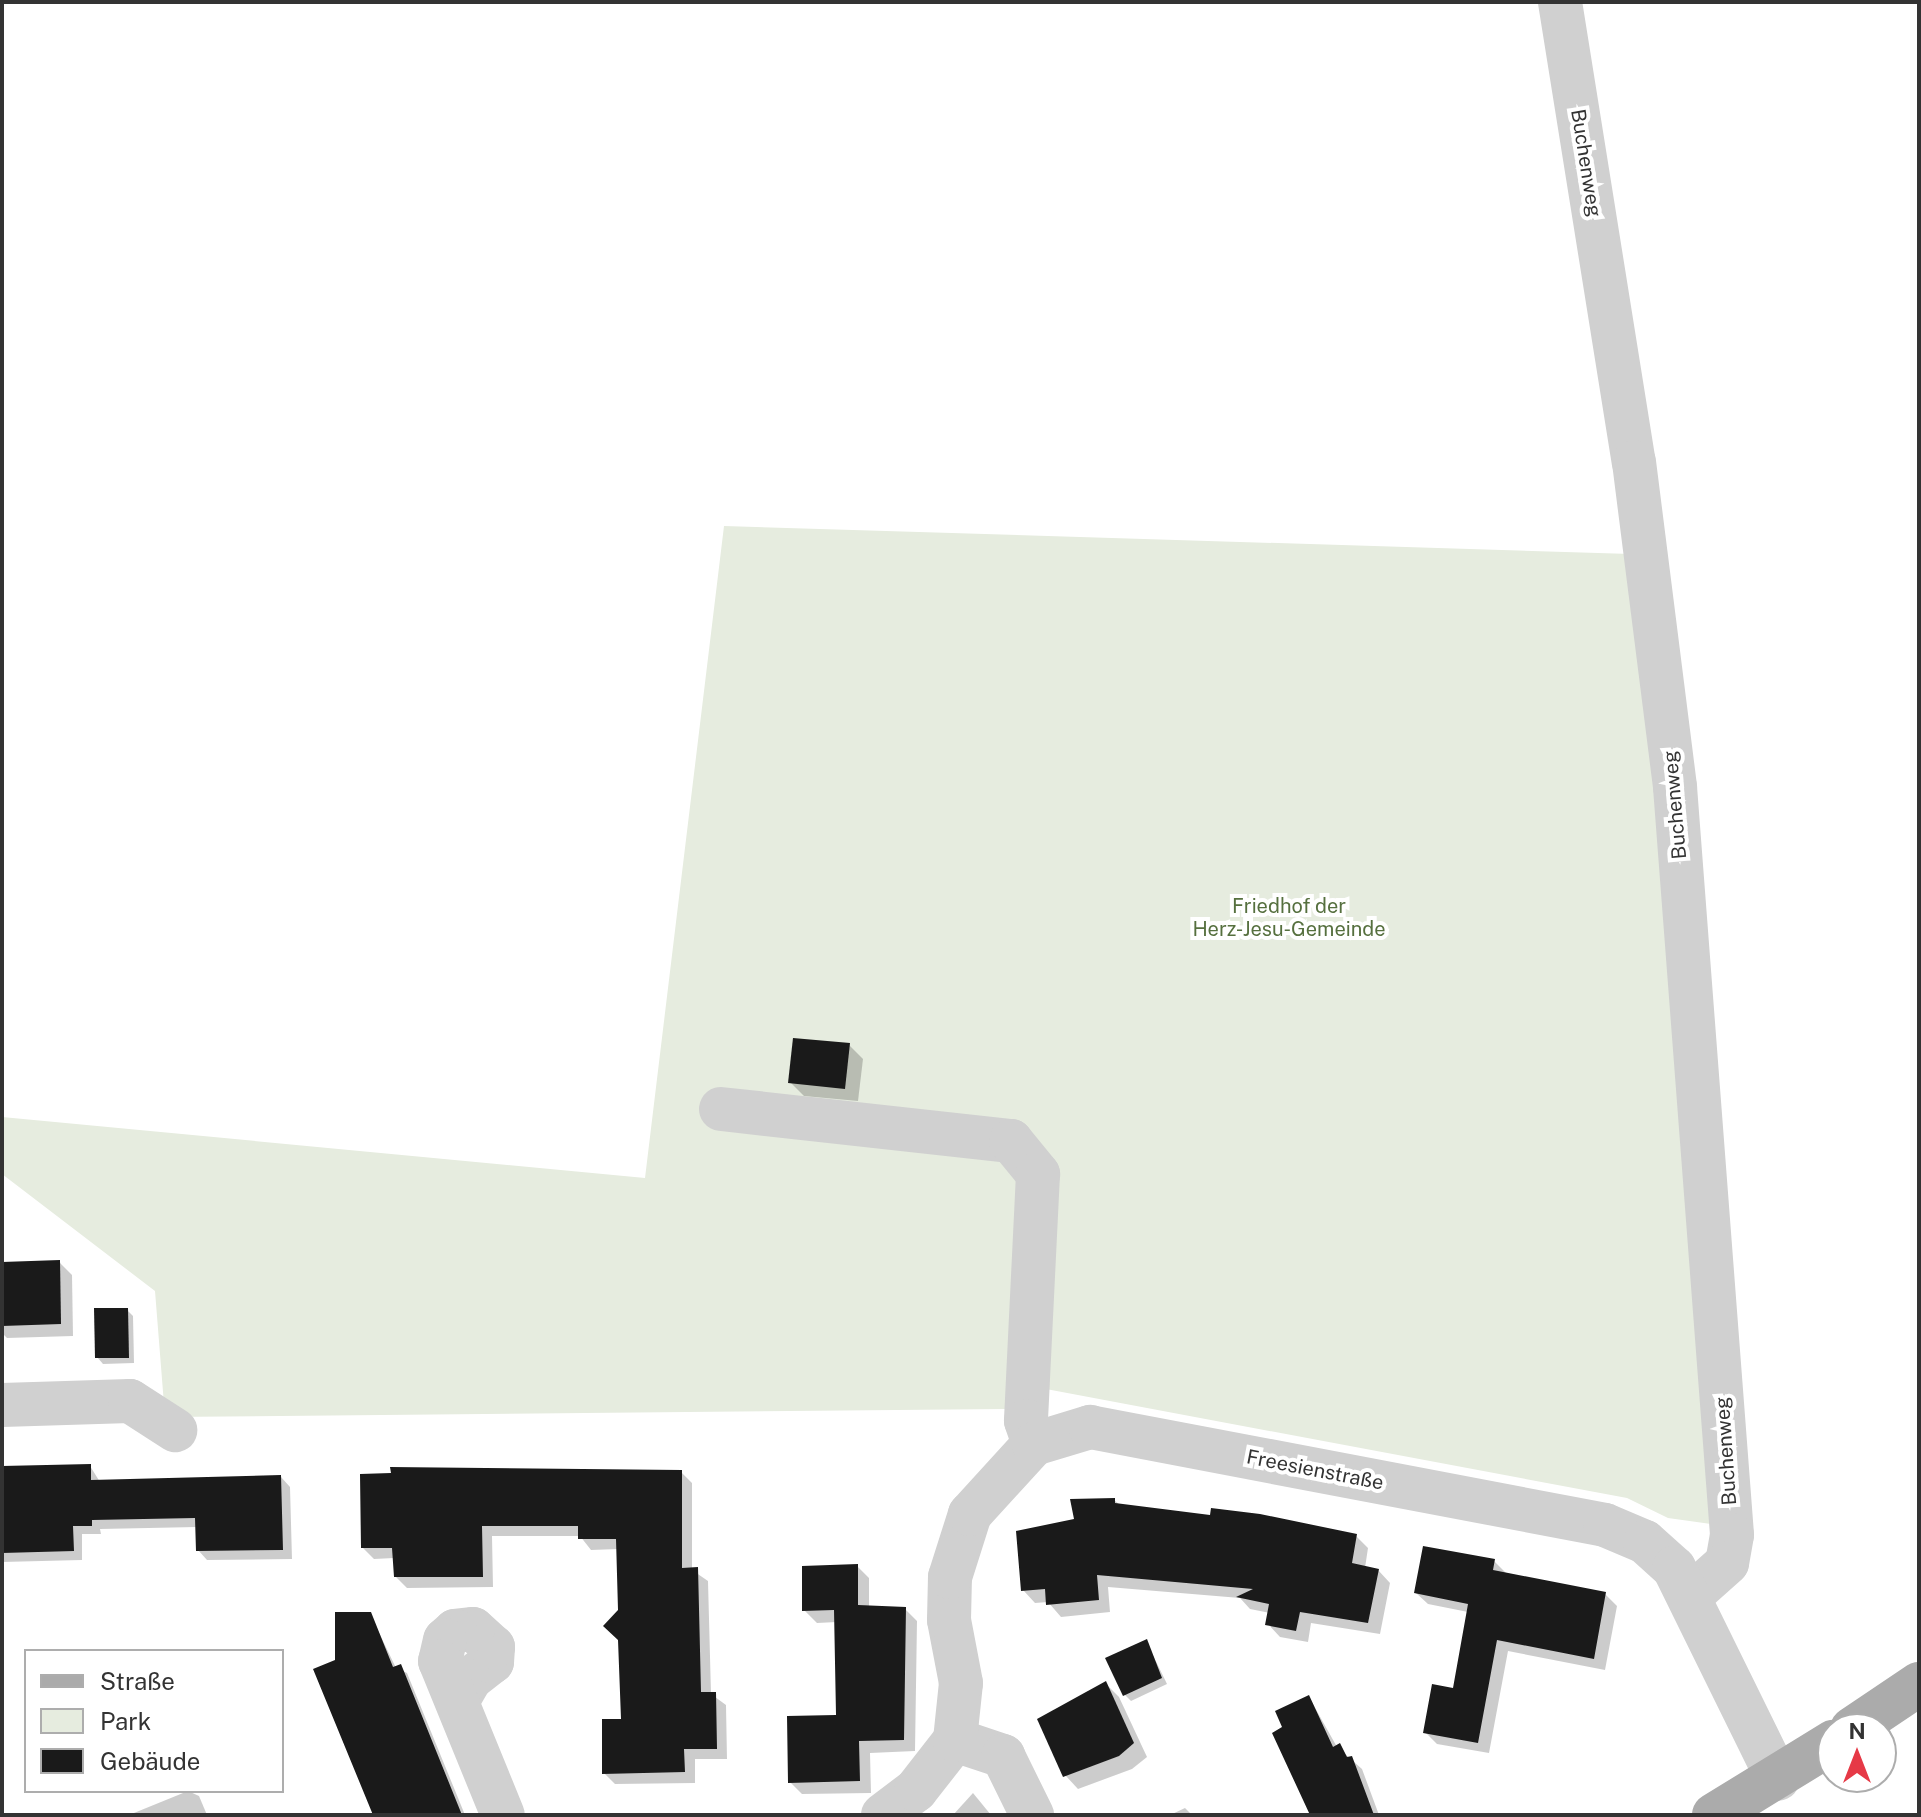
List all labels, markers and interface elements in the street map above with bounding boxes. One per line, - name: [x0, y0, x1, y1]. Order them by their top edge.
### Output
- street label: Buchenweg: [1566, 107, 1606, 219]
- street label: Buchenweg: [1658, 750, 1692, 860]
- park label: Friedhof der Herz-Jesu-Gemeinde: [1192, 894, 1386, 941]
- street label: Buchenweg: [1710, 1396, 1742, 1506]
- street label: Freesienstraße: [1244, 1445, 1386, 1495]
- legend: [24, 1649, 284, 1793]
- text: Straße: [100, 1667, 175, 1695]
- text: Park: [100, 1707, 151, 1735]
- north arrow: [1817, 1713, 1897, 1793]
- text: N: [1848, 1718, 1866, 1744]
- text: Gebäude: [100, 1747, 200, 1775]

